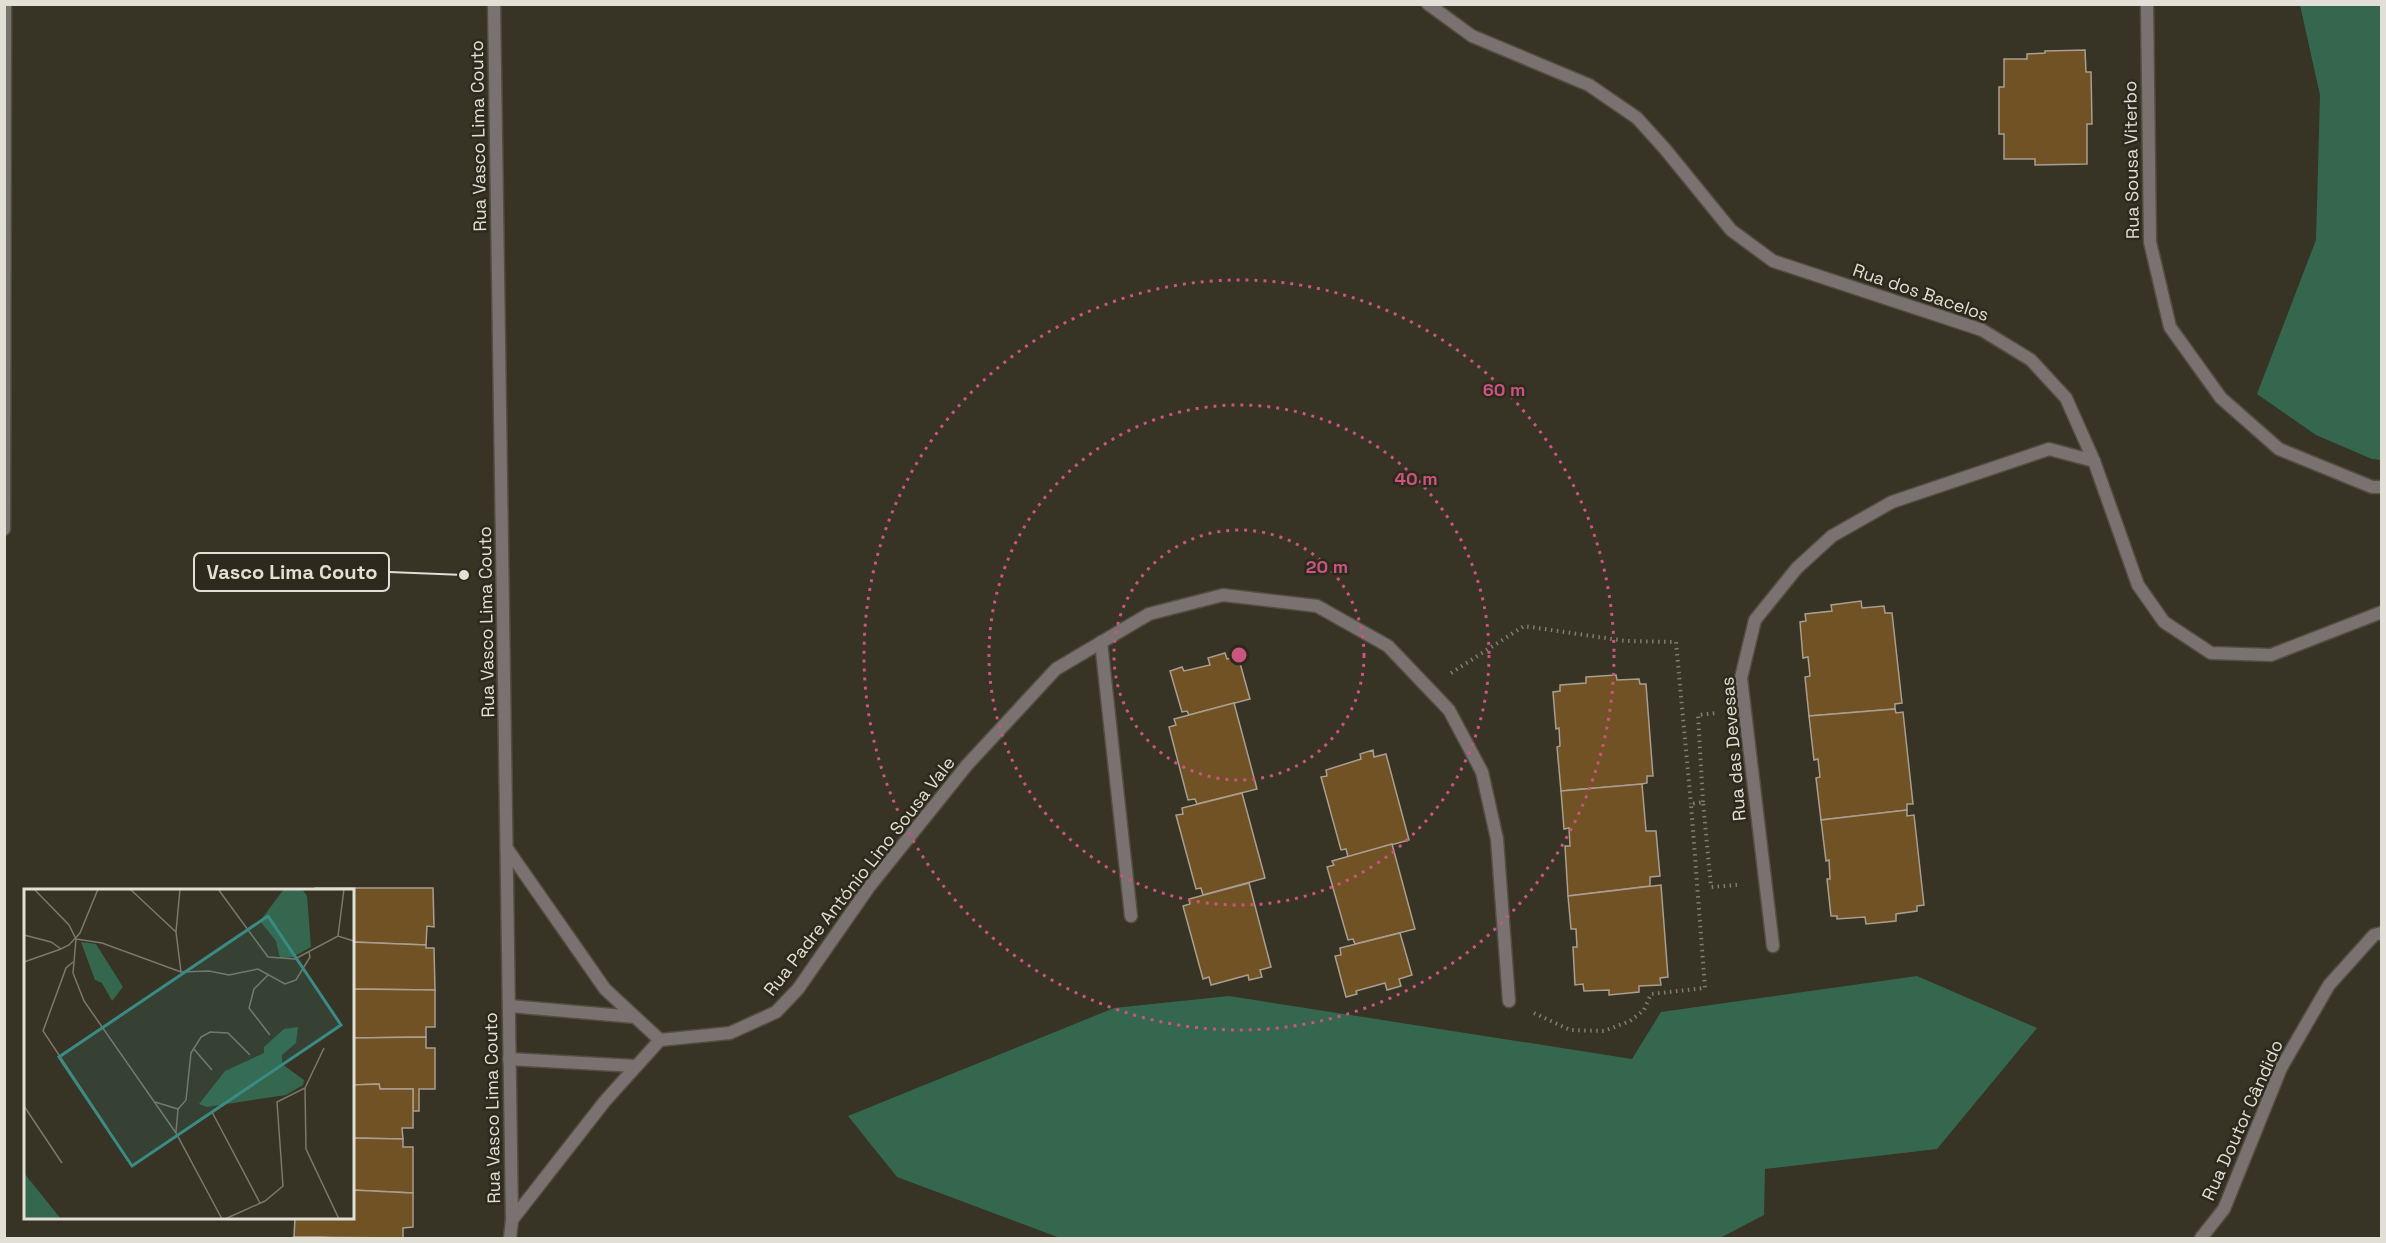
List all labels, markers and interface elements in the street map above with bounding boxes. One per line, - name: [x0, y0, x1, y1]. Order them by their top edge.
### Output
- street label: Rua Vasco Lima Couto: [465, 40, 491, 232]
- street label: Rua Sousa Viterbo: [2118, 81, 2144, 239]
- street label: Rua dos Bacelos: [1850, 258, 1992, 326]
- text: 60 m: [1483, 378, 1525, 401]
- text: 40 m: [1394, 467, 1438, 490]
- street label: Rua Vasco Lima Couto: [473, 526, 499, 718]
- callout: Vasco Lima Couto: [194, 553, 389, 591]
- text: 20 m: [1306, 555, 1348, 578]
- text: Vasco Lima Couto: [206, 559, 378, 585]
- centre of rings: [1229, 645, 1249, 665]
- street label: Rua das Devesas: [1715, 676, 1751, 822]
- street label: Rua Padre António Lino Sousa Vale: [758, 752, 960, 1000]
- inset map: [24, 889, 354, 1219]
- street label: Rua Vasco Lima Couto: [479, 1012, 505, 1204]
- street label: Rua Doutor Cândido: [2196, 1036, 2288, 1204]

